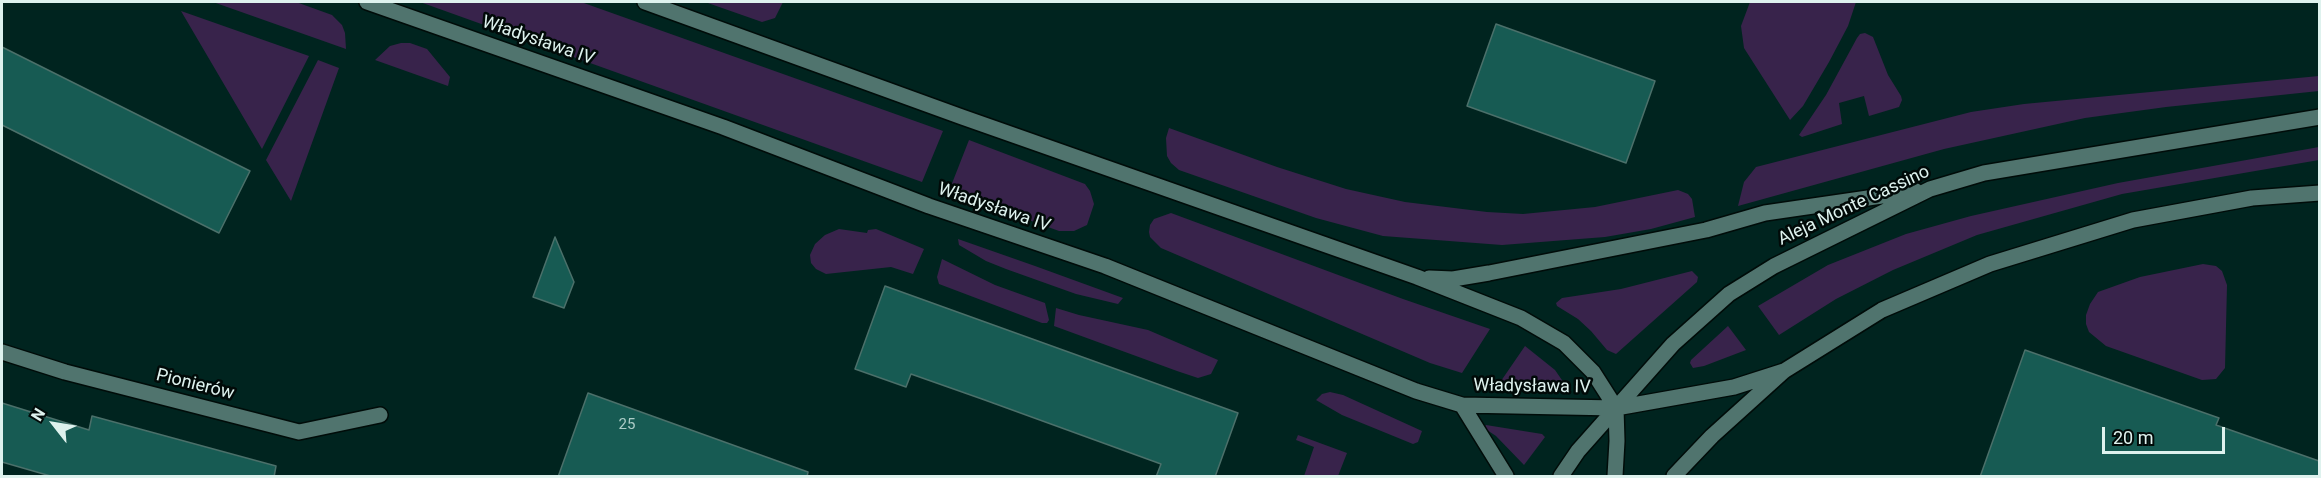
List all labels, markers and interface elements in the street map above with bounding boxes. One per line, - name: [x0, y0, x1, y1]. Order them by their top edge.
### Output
- street label: Władysława IV: [479, 12, 597, 70]
- street label: Aleja Monte Cassino: [1775, 161, 1933, 251]
- street label: Władysława IV: [935, 179, 1053, 237]
- street label: Pionierów: [154, 365, 236, 405]
- street label: Władysława IV: [1473, 375, 1591, 399]
- north arrow: [24, 394, 84, 454]
- text: N: [27, 405, 49, 424]
- scale bar: [2105, 415, 2228, 453]
- house number: 25: [619, 416, 635, 434]
- text: 20 m: [2113, 427, 2153, 448]

